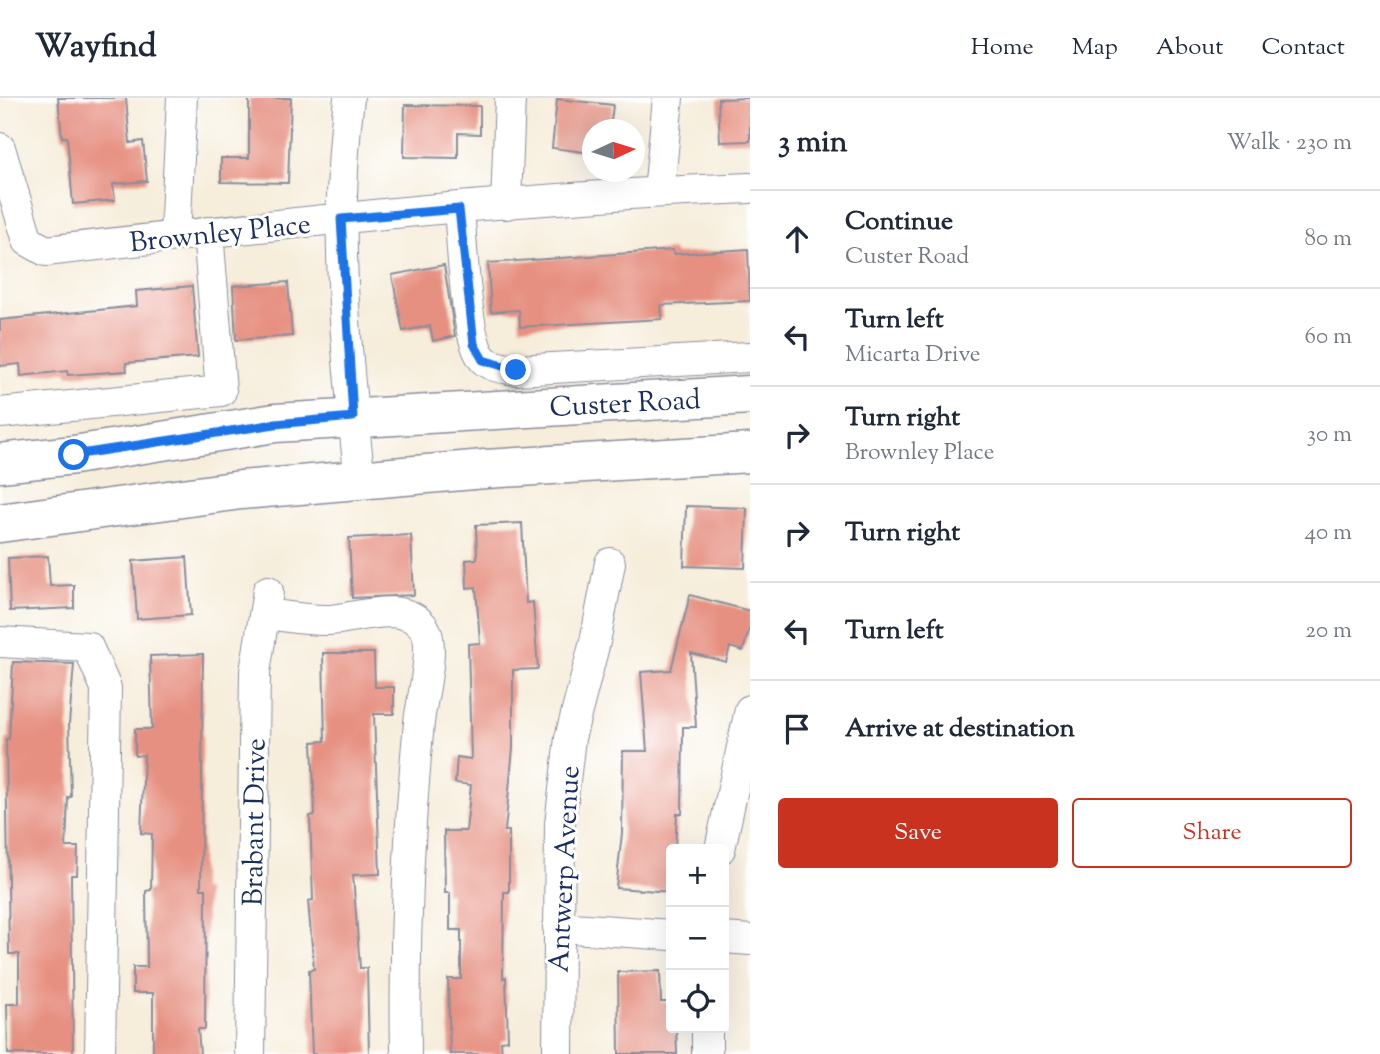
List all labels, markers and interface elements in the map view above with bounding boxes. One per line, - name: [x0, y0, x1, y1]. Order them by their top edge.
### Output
- text: Wayfind: [35, 24, 157, 72]
- text: Home: [971, 31, 1034, 65]
- text: Map: [1072, 31, 1118, 65]
- text: About: [1156, 31, 1223, 65]
- text: Contact: [1261, 31, 1345, 65]
- north arrow: [582, 119, 645, 182]
- text: 3 min: [778, 122, 848, 165]
- text: Walk · 230 m: [1226, 127, 1352, 160]
- text: Continue: [845, 204, 953, 241]
- street label: Brownley Place: [128, 206, 313, 264]
- icon: ahead: [778, 220, 816, 258]
- text: 80 m: [1304, 223, 1352, 256]
- text: Custer Road: [845, 241, 969, 274]
- text: Turn left: [845, 302, 944, 339]
- icon: left: [778, 318, 816, 356]
- text: 60 m: [1304, 321, 1352, 354]
- text: Micarta Drive: [845, 339, 981, 372]
- route end: [500, 354, 531, 385]
- street label: Custer Road: [549, 381, 702, 429]
- text: Turn right: [845, 400, 960, 437]
- icon: right: [778, 416, 816, 454]
- text: 30 m: [1307, 419, 1352, 452]
- text: Brownley Place: [845, 437, 995, 470]
- route start: [58, 439, 89, 470]
- icon: right: [778, 514, 816, 552]
- text: Turn right: [845, 515, 960, 552]
- text: 40 m: [1305, 517, 1352, 550]
- icon: left: [778, 612, 816, 650]
- text: Turn left: [845, 613, 944, 650]
- text: 20 m: [1305, 615, 1352, 648]
- icon: arrive: [778, 710, 816, 748]
- text: Arrive at destination: [845, 711, 1075, 748]
- street label: Brabant Drive: [235, 738, 277, 906]
- street label: Antwerp Avenue: [541, 765, 591, 974]
- button: Save: [778, 798, 1058, 868]
- button: Share: [1072, 798, 1352, 868]
- map controls: [666, 844, 729, 1033]
- button: +: [666, 844, 729, 907]
- button: −: [666, 907, 729, 970]
- button: locate: [666, 970, 729, 1033]

